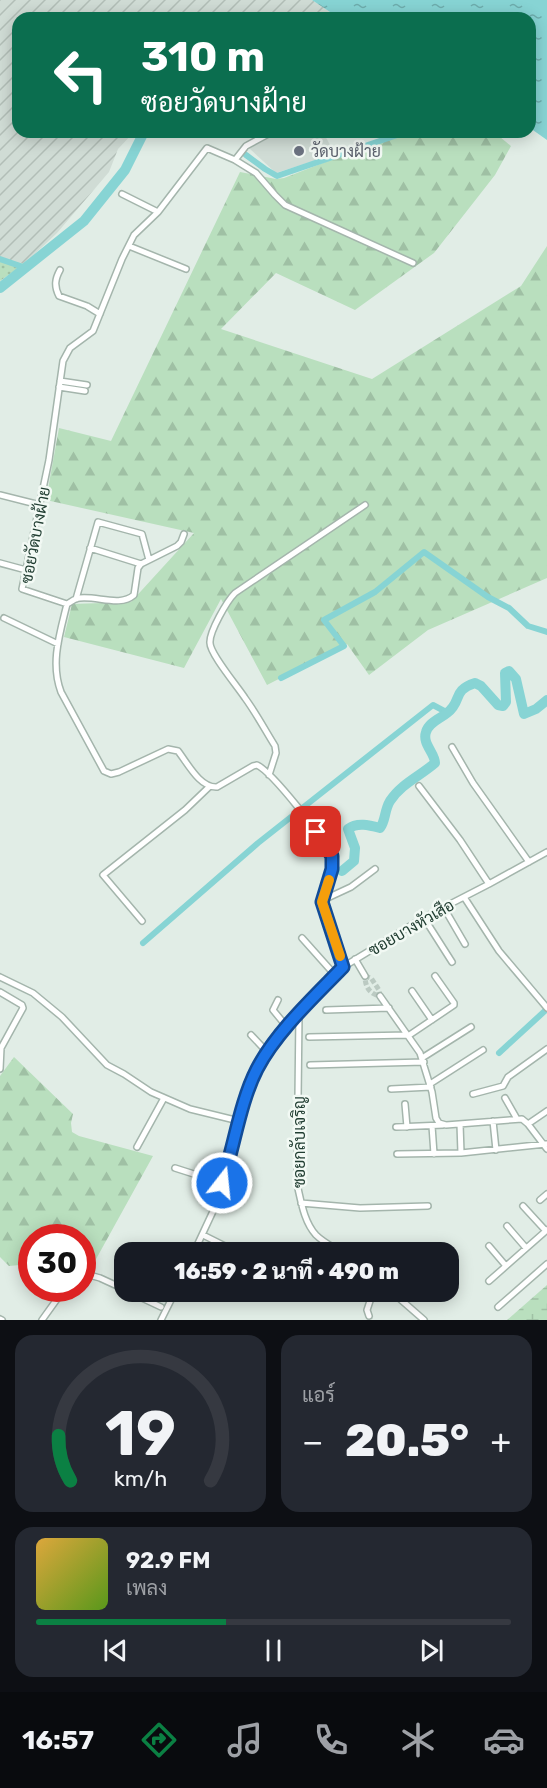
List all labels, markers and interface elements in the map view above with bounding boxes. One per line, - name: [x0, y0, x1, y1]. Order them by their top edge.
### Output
- text: 310 m: [141, 32, 265, 82]
- icon: left: [42, 36, 120, 114]
- text: ซอยวัดบางฝ้าย: [141, 87, 307, 119]
- place label: วัดบางฝ้าย: [311, 141, 381, 161]
- marker: วัดบางฝ้าย: [292, 144, 306, 158]
- street label: ซอยวัดบางฝ้าย: [16, 485, 54, 585]
- pin: [290, 806, 341, 857]
- icon: arrive: [299, 815, 332, 848]
- street label: ซอยบางหัวเสือ: [365, 894, 457, 960]
- street label: ซอยกลับเจริญ: [289, 1096, 309, 1188]
- position arrow: [190, 1151, 254, 1215]
- speed limit sign: 30: [18, 1224, 96, 1302]
- text: 16:59 · 2 นาที · 490 m: [174, 1258, 399, 1285]
- text: แอร์: [302, 1383, 335, 1407]
- text: 19: [105, 1397, 176, 1471]
- text: 20.5°: [345, 1414, 469, 1467]
- text: −: [302, 1422, 323, 1461]
- text: +: [490, 1422, 511, 1461]
- text: km/h: [114, 1466, 167, 1491]
- text: 92.9 FM: [126, 1547, 210, 1574]
- text: เพลง: [126, 1576, 167, 1600]
- icon: previous: [99, 1634, 132, 1667]
- icon: pause: [257, 1634, 290, 1667]
- icon: next: [415, 1634, 448, 1667]
- icon: directions: [138, 1719, 180, 1761]
- icon: music: [224, 1719, 266, 1761]
- icon: phone: [310, 1719, 352, 1761]
- icon: climate: [397, 1719, 439, 1761]
- icon: car: [483, 1719, 525, 1761]
- text: 16:57: [22, 1724, 94, 1756]

